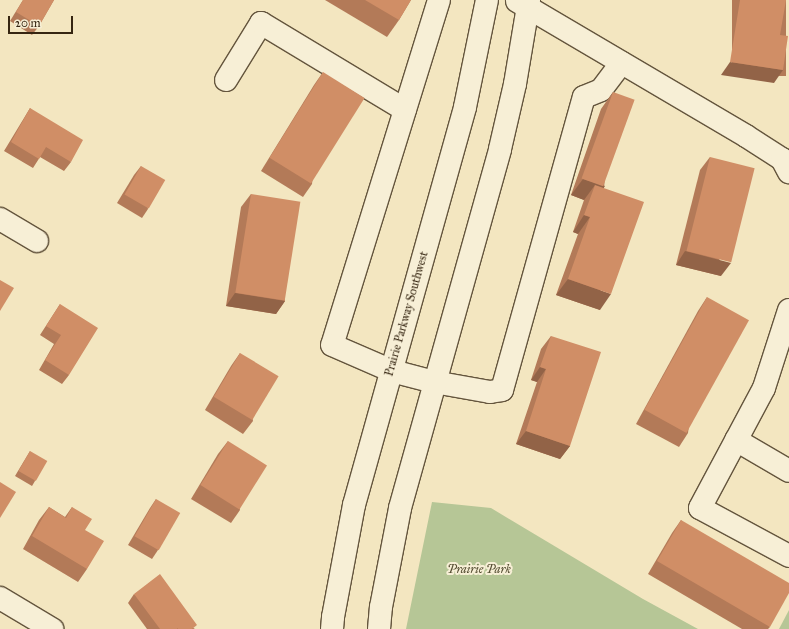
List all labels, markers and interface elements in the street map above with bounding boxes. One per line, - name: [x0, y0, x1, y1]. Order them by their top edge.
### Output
- scale bar: [10, 8, 75, 34]
- text: 20 m: [15, 16, 41, 30]
- street label: Prairie Parkway Southwest: [382, 250, 432, 378]
- park label: Prairie Park: [447, 563, 511, 577]

